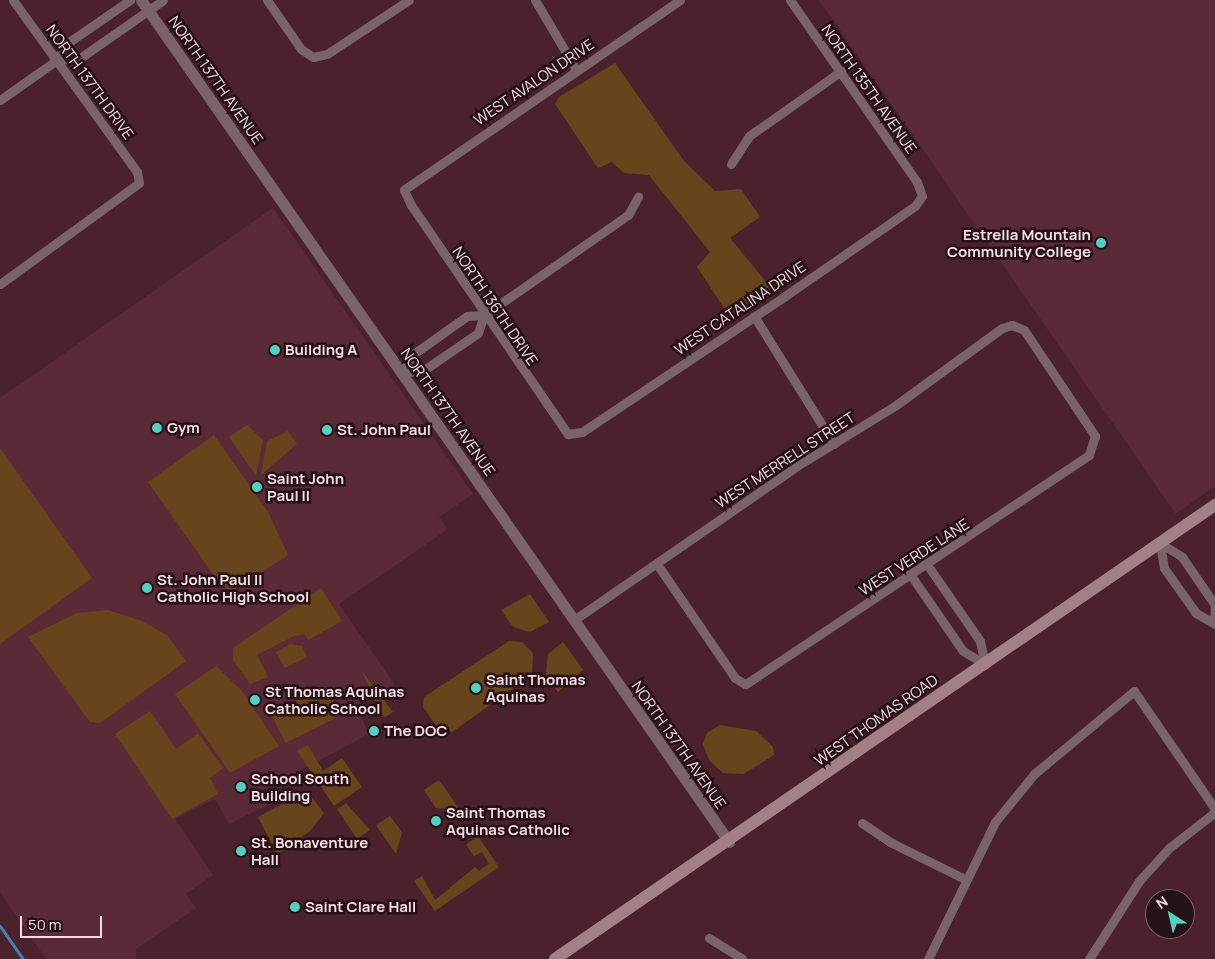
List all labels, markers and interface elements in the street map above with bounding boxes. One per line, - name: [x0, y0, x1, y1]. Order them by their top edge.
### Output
- street label: NORTH 137TH AVENUE: [165, 13, 267, 147]
- street label: NORTH 137TH DRIVE: [42, 21, 138, 143]
- street label: NORTH 135TH AVENUE: [818, 21, 920, 157]
- street label: WEST AVALON DRIVE: [470, 35, 598, 129]
- place label: Estrella Mountain Community College: [947, 225, 1091, 260]
- marker: Estrella Mountain Community College: [1095, 237, 1107, 249]
- street label: NORTH 136TH DRIVE: [449, 243, 541, 369]
- street label: WEST CATALINA DRIVE: [671, 257, 809, 359]
- place label: Building A: [285, 341, 357, 359]
- marker: Building A: [269, 344, 281, 356]
- street label: NORTH 137TH AVENUE: [397, 345, 499, 479]
- street label: WEST MERRELL STREET: [711, 408, 859, 512]
- place label: Gym: [167, 419, 200, 437]
- place label: St. John Paul: [337, 421, 431, 439]
- marker: Gym: [151, 422, 163, 434]
- marker: St. John Paul: [321, 424, 333, 436]
- place label: Saint John Paul II: [267, 469, 344, 504]
- marker: Saint John Paul II: [251, 481, 263, 493]
- street label: WEST VERDE LANE: [855, 515, 973, 599]
- place label: St. John Paul II Catholic High School: [157, 570, 309, 605]
- marker: St. John Paul II Catholic High School: [141, 582, 153, 594]
- place label: Saint Thomas Aquinas: [486, 670, 586, 705]
- street label: WEST THOMAS ROAD: [811, 670, 941, 770]
- street label: NORTH 137TH AVENUE: [628, 678, 730, 812]
- place label: St Thomas Aquinas Catholic School: [265, 682, 404, 717]
- marker: Saint Thomas Aquinas: [470, 682, 482, 694]
- marker: St Thomas Aquinas Catholic School: [249, 694, 261, 706]
- place label: The DOC: [384, 722, 447, 740]
- marker: The DOC: [368, 725, 380, 737]
- place label: School South Building: [251, 769, 349, 804]
- marker: School South Building: [235, 781, 247, 793]
- place label: Saint Thomas Aquinas Catholic: [446, 803, 570, 838]
- marker: Saint Thomas Aquinas Catholic: [430, 815, 442, 827]
- place label: St. Bonaventure Hall: [251, 833, 368, 868]
- marker: St. Bonaventure Hall: [235, 845, 247, 857]
- north arrow: [1145, 889, 1195, 939]
- text: N: [1152, 891, 1171, 913]
- place label: Saint Clare Hall: [305, 898, 416, 916]
- marker: Saint Clare Hall: [289, 901, 301, 913]
- scale bar: [22, 906, 105, 938]
- text: 50 m: [28, 914, 62, 935]

